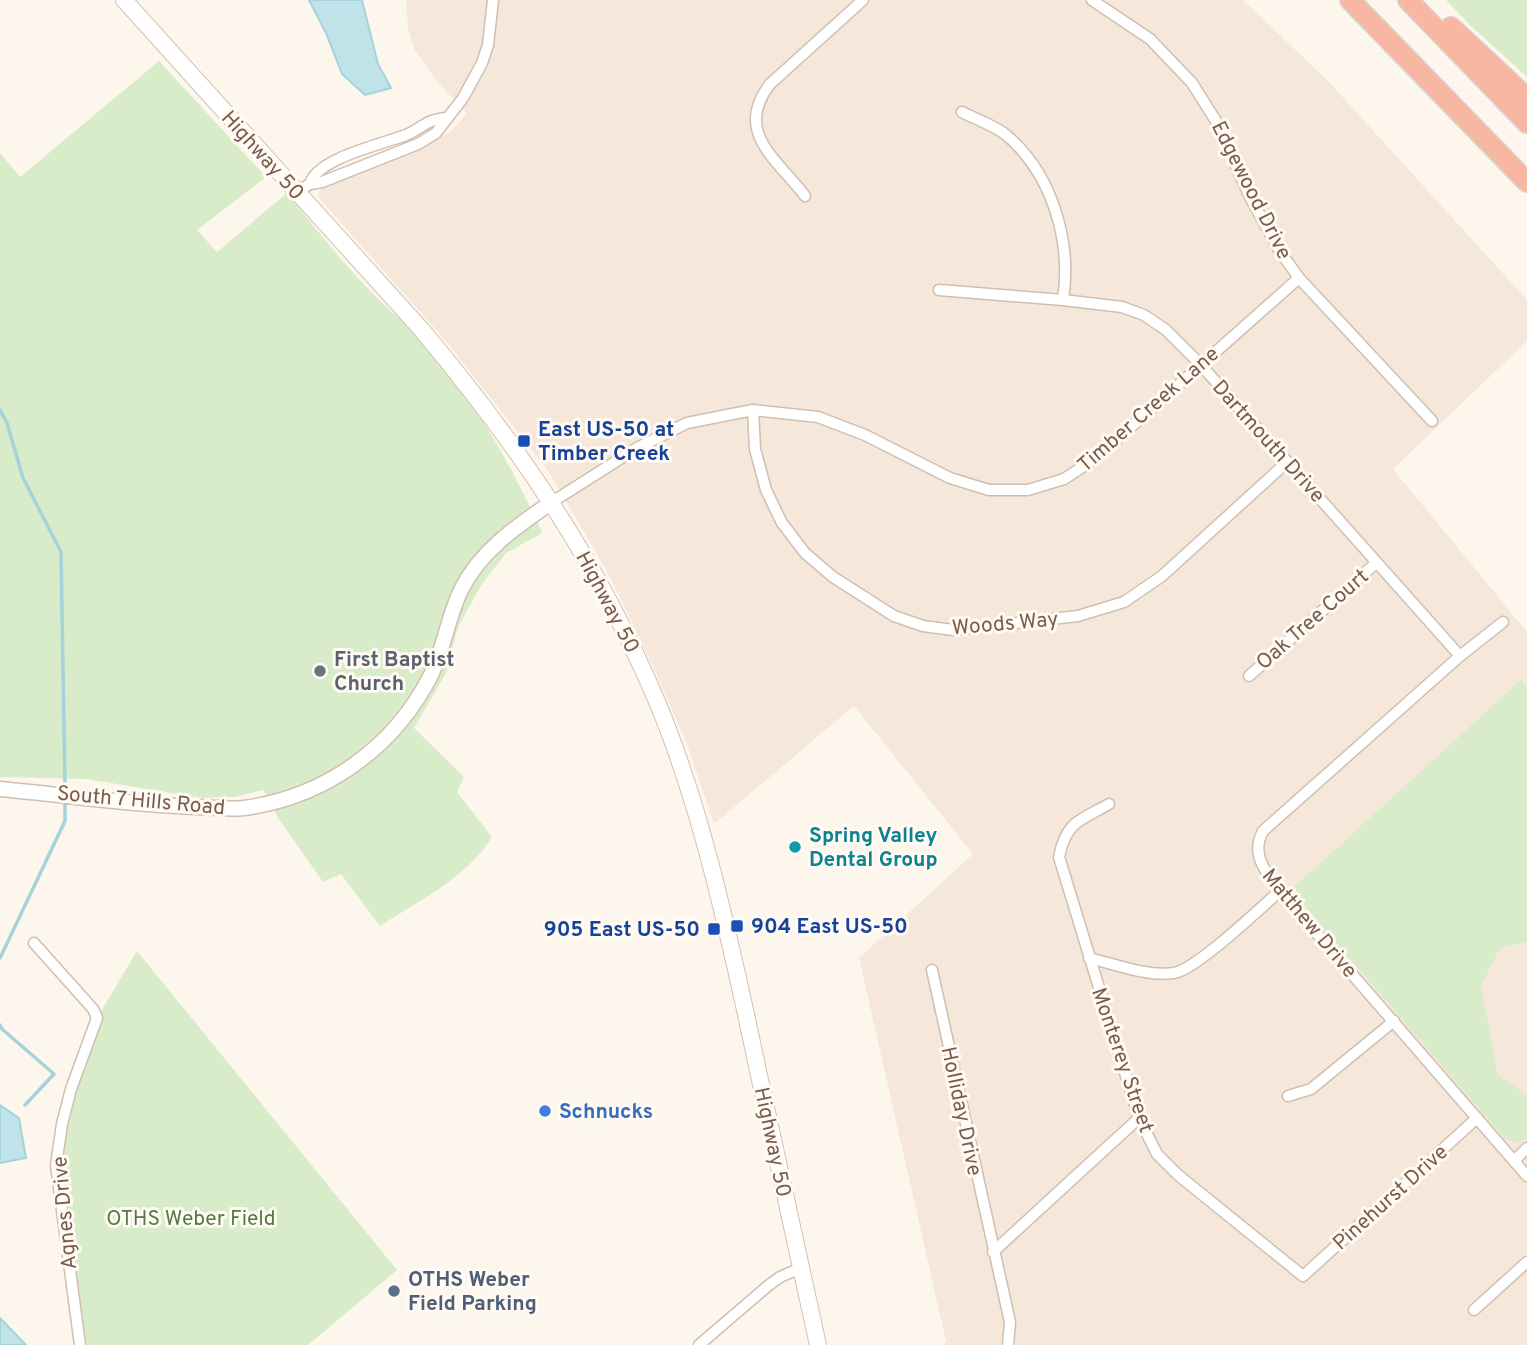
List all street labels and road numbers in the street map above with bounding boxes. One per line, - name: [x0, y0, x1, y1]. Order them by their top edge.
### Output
- street label: Highway 50: [214, 105, 309, 207]
- street label: Edgewood Drive: [1204, 117, 1297, 264]
- street label: Timber Creek Lane: [1073, 341, 1225, 479]
- street label: Dartmouth Drive: [1205, 375, 1330, 509]
- street label: Highway 50: [569, 547, 645, 658]
- street label: Oak Tree Court: [1251, 564, 1375, 677]
- street label: Woods Way: [951, 606, 1059, 643]
- street label: South 7 Hills Road: [56, 781, 226, 822]
- street label: Matthew Drive: [1255, 864, 1363, 984]
- street label: Monterey Street: [1084, 984, 1159, 1137]
- street label: Holliday Drive: [934, 1044, 987, 1178]
- street label: Highway 50: [747, 1085, 796, 1200]
- street label: Pinehurst Drive: [1328, 1139, 1454, 1257]
- street label: Agnes Drive: [47, 1155, 84, 1271]

